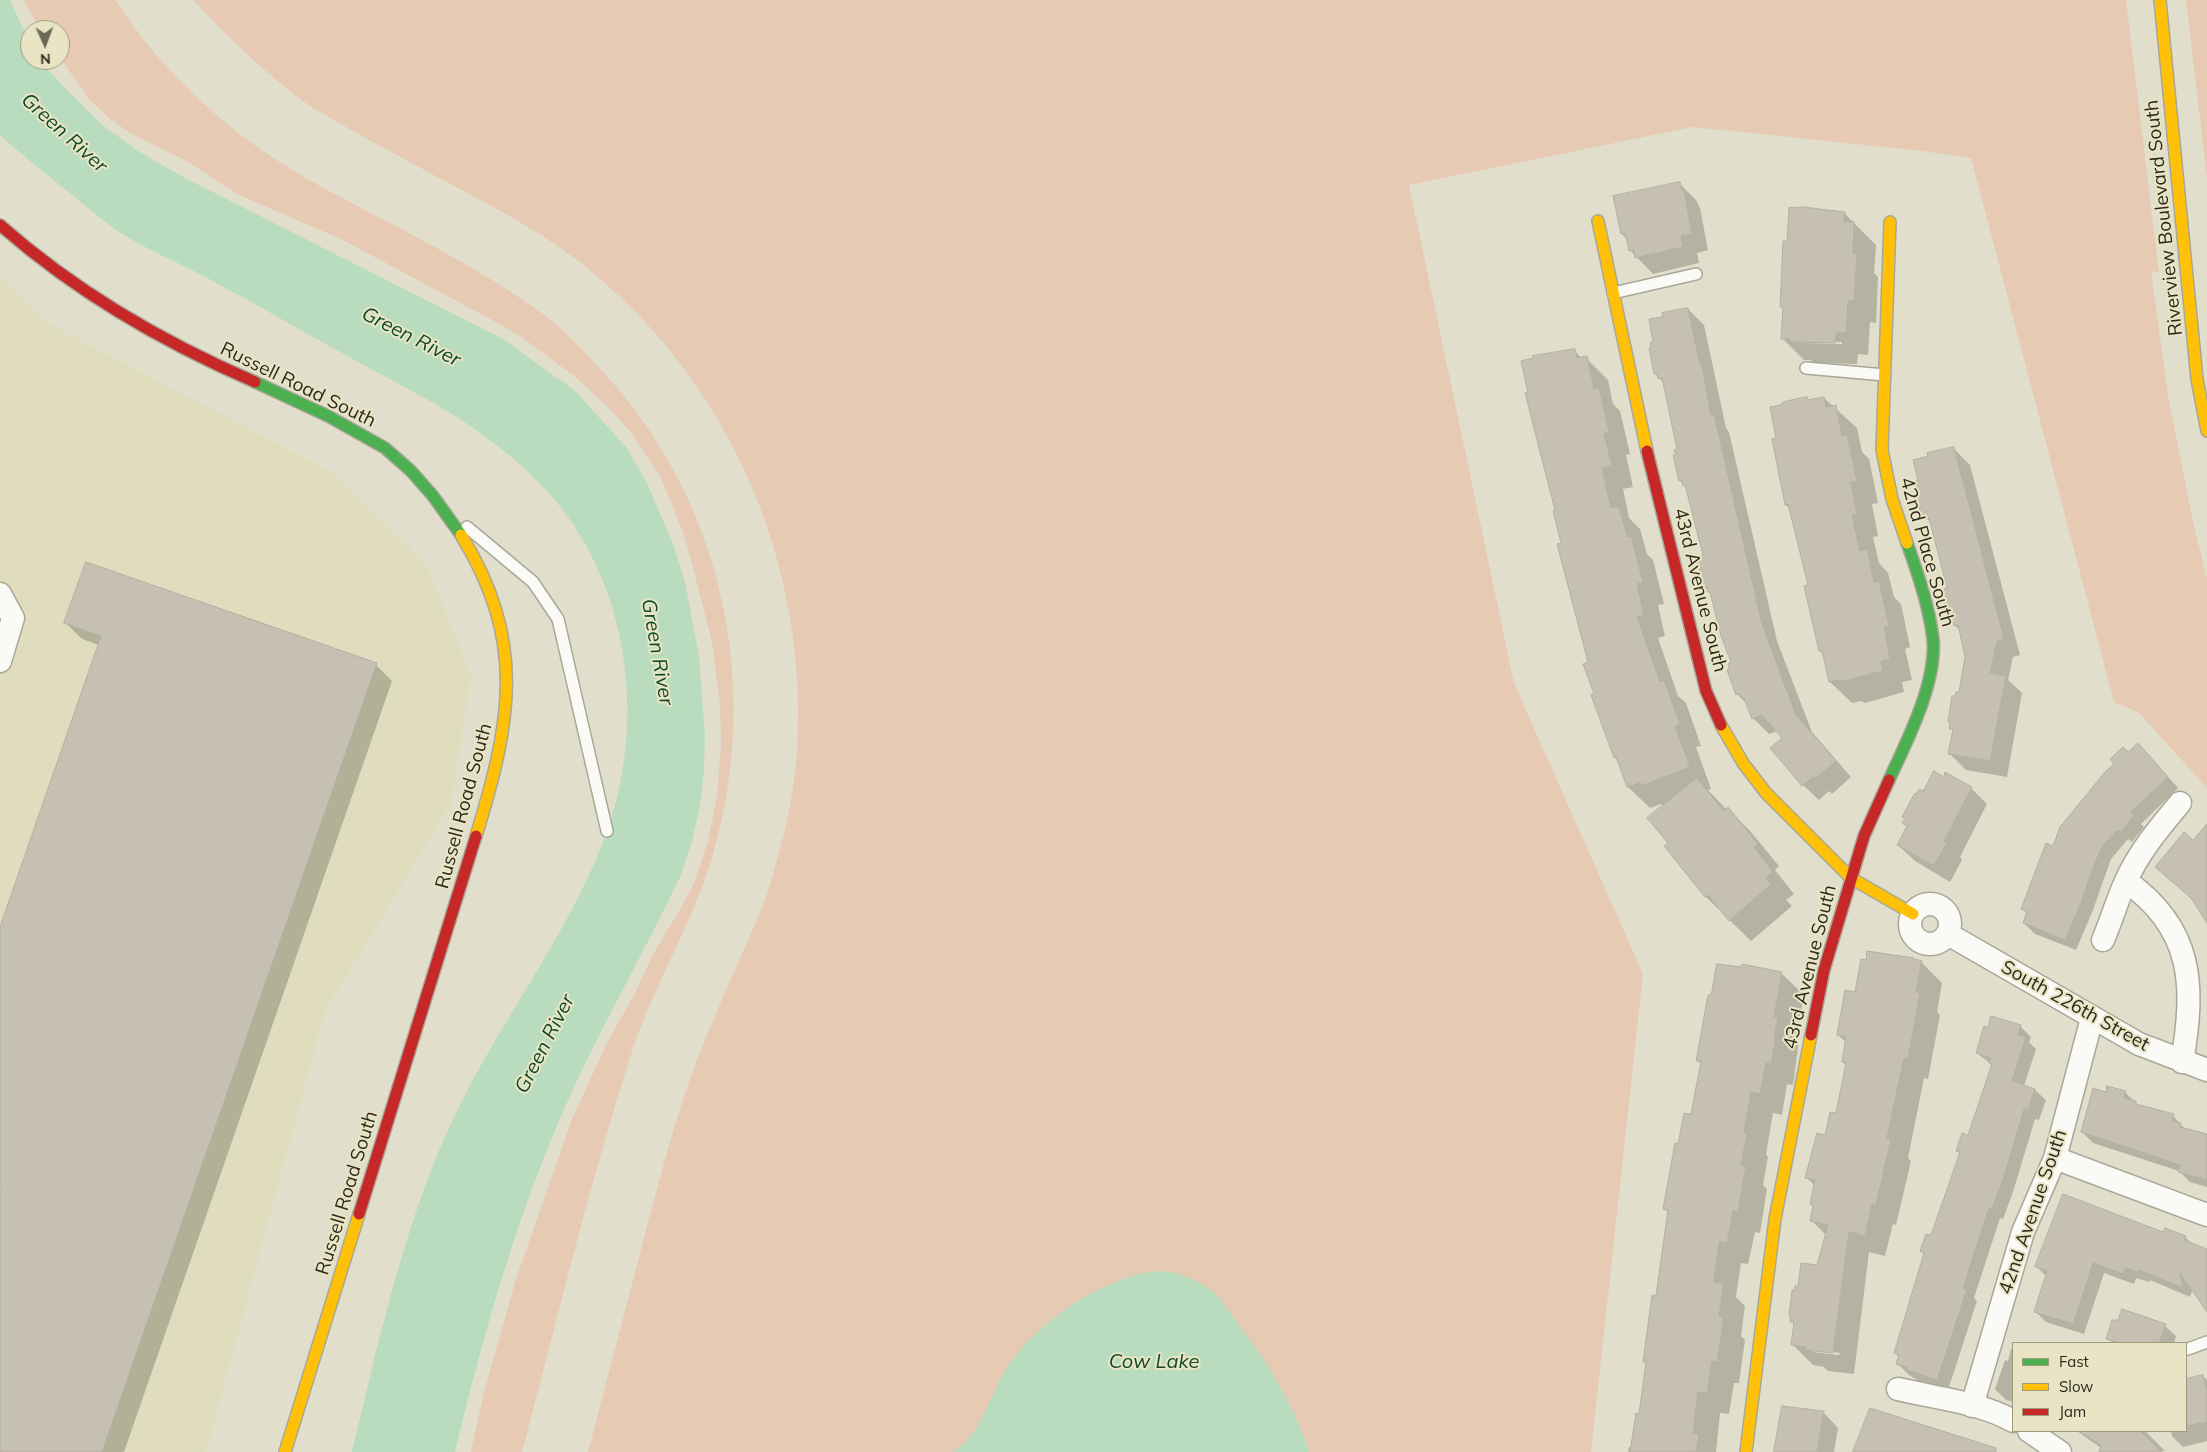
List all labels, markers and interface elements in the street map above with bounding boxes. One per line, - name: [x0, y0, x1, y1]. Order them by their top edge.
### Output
- north arrow: [20, 20, 70, 70]
- text: N: [40, 50, 51, 68]
- water label: Green River: [16, 88, 112, 178]
- street label: Riverview Boulevard South: [2140, 99, 2188, 337]
- water label: Green River: [358, 302, 464, 372]
- street label: Russell Road South: [216, 337, 380, 433]
- street label: 42nd Place South: [1895, 475, 1959, 629]
- street label: 43rd Avenue South: [1669, 505, 1731, 675]
- water label: Green River: [636, 597, 678, 707]
- street label: Russell Road South: [431, 721, 497, 891]
- street label: 43rd Avenue South: [1779, 882, 1841, 1052]
- street label: South 226th Street: [1997, 956, 2153, 1056]
- water label: Green River: [510, 991, 580, 1097]
- street label: Russell Road South: [311, 1108, 383, 1278]
- street label: 42nd Avenue South: [1994, 1127, 2072, 1297]
- legend: [2012, 1342, 2187, 1432]
- water label: Cow Lake: [1109, 1350, 1199, 1374]
- text: Fast: [2059, 1352, 2089, 1371]
- text: Slow: [2059, 1377, 2093, 1396]
- text: Jam: [2059, 1402, 2086, 1421]

